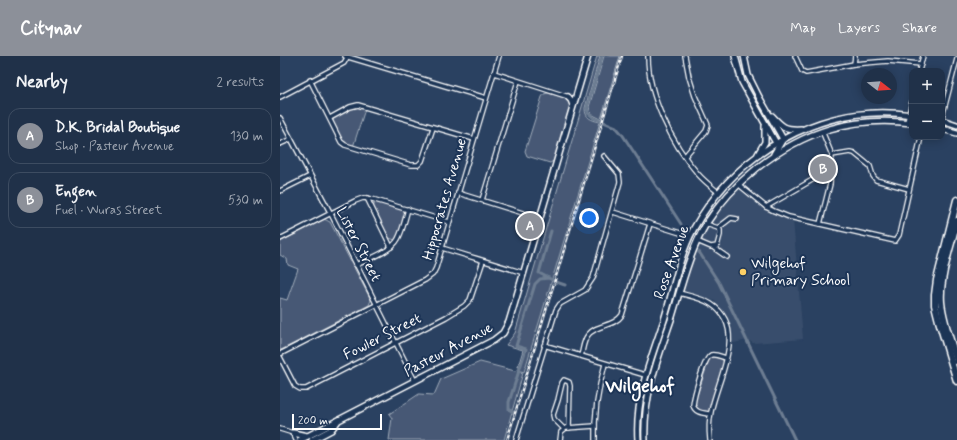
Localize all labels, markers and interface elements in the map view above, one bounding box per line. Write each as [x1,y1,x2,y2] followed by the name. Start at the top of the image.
[20,16,82,41] text: Citynav
[790,19,816,37] text: Map
[838,19,880,37] text: Layers
[902,19,937,37] text: Share
[861,68,897,104] north arrow
[909,68,945,140] map controls
[909,68,945,104] button: +
[16,71,68,93] text: Nearby
[217,74,264,91] text: 2 results
[909,104,945,140] button: −
[55,118,180,138] text: D.K. Bridal Boutique
[26,128,34,145] text: A
[230,128,263,145] text: 130 m
[418,136,472,263] street label: Hippocrates Avenue
[55,138,174,155] text: Shop · Pasteur Avenue
[810,154,836,184] pin: B
[55,182,97,202] text: Engen
[26,192,34,209] text: B
[228,192,263,209] text: 530 m
[55,202,162,219] text: Fuel · Wuras Street
[331,204,386,285] street label: Lister Street
[579,208,599,228] your location
[517,211,543,241] pin: A
[649,223,695,302] street label: Rose Avenue
[751,254,850,291] place label: Wilgehof Primary School
[738,267,748,277] marker: Wilgehof Primary School
[340,308,425,365] street label: Fowler Street
[400,318,497,382] street label: Pasteur Avenue
[604,374,675,402] district label: Wilgehof
[292,412,382,431] scale bar
[298,414,328,428] text: 200 m

